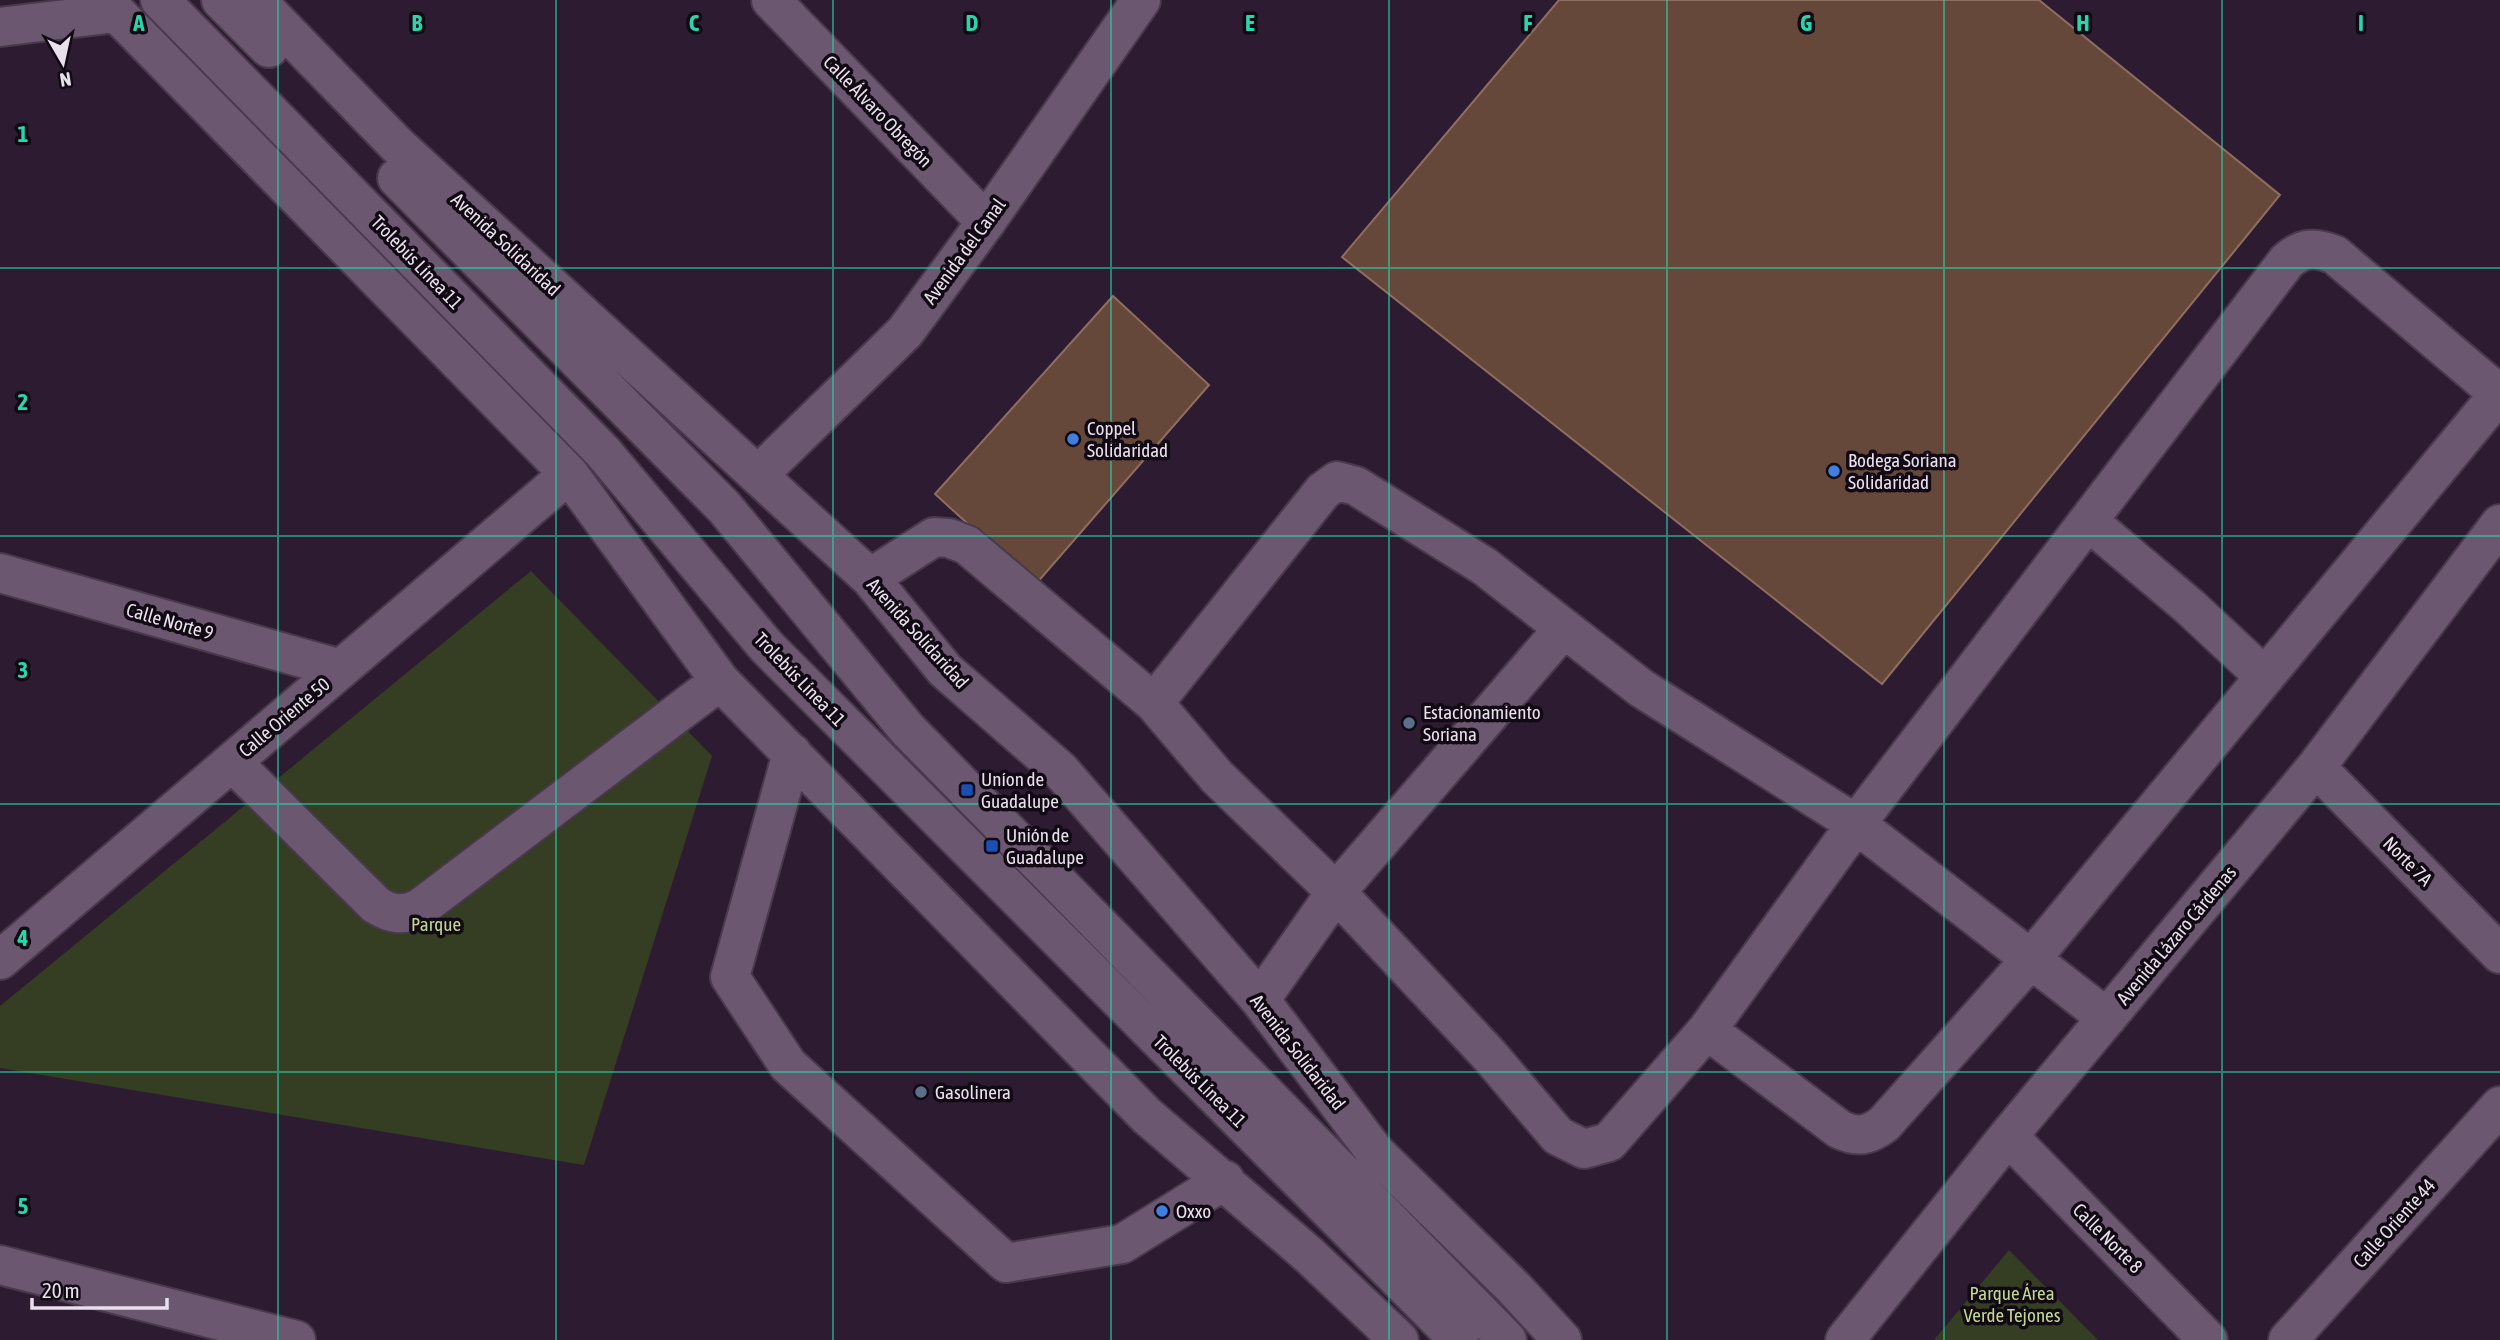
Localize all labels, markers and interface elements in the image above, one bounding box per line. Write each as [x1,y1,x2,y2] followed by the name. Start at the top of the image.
[132,10,145,36] text: A
[412,10,423,36] text: B
[689,10,700,36] text: C
[966,10,979,36] text: D
[1245,10,1255,36] text: E
[1523,10,1533,36] text: F
[1800,10,1812,36] text: G
[2076,10,2090,36] text: H
[2358,10,2364,36] text: I
[28,28,98,98] north arrow
[819,51,937,171] street label: Calle Álvaro Obregón
[58,68,73,92] text: N
[18,121,29,147] text: 1
[447,188,565,300] street label: Avenida Solidaridad
[918,194,1010,308] street label: Avenida del Canal
[367,211,467,313] street label: Trolebús Línea 11
[18,389,28,415] text: 2
[1087,417,1168,461] place label: Coppel Solidaridad
[1065,431,1081,447] marker: Coppel Solidaridad
[1848,449,1957,493] place label: Bodega Soriana Solidaridad
[1826,463,1842,479] marker: Bodega Soriana Solidaridad
[863,573,973,693] street label: Avenida Solidaridad
[124,598,216,644] street label: Calle Norte 9
[750,628,850,730] street label: Trolebús Línea 11
[18,657,28,683] text: 3
[234,673,334,761] street label: Calle Oriente 50
[1423,701,1541,745] place label: Estacionamiento Soriana
[1401,715,1417,731] marker: Estacionamiento Soriana
[981,768,1059,812] place label: Uníon de Guadalupe
[959,782,975,798] marker: Uníon de Guadalupe
[1006,824,1084,868] place label: Unión de Guadalupe
[2379,832,2438,891] street label: Norte 7A
[984,838,1000,854] marker: Unión de Guadalupe
[2112,861,2241,1009] street label: Avenida Lázaro Cárdenas
[411,913,461,935] park label: Parque
[17,925,29,951] text: 4
[1246,990,1350,1114] street label: Avenida Solidaridad
[1149,1030,1251,1132] street label: Trolebús Línea 11
[935,1081,1011,1103] place label: Gasolinera
[913,1084,929,1100] marker: Gasolinera
[2348,1174,2440,1272] street label: Calle Oriente 44
[18,1193,29,1219] text: 5
[2069,1199,2147,1277] street label: Calle Norte 8
[1176,1200,1211,1222] place label: Oxxo
[1154,1203,1170,1219] marker: Oxxo
[32,1266,166,1310] scale bar
[42,1278,80,1302] text: 20 m
[1964,1282,2061,1326] park label: Parque Área Verde Tejones

